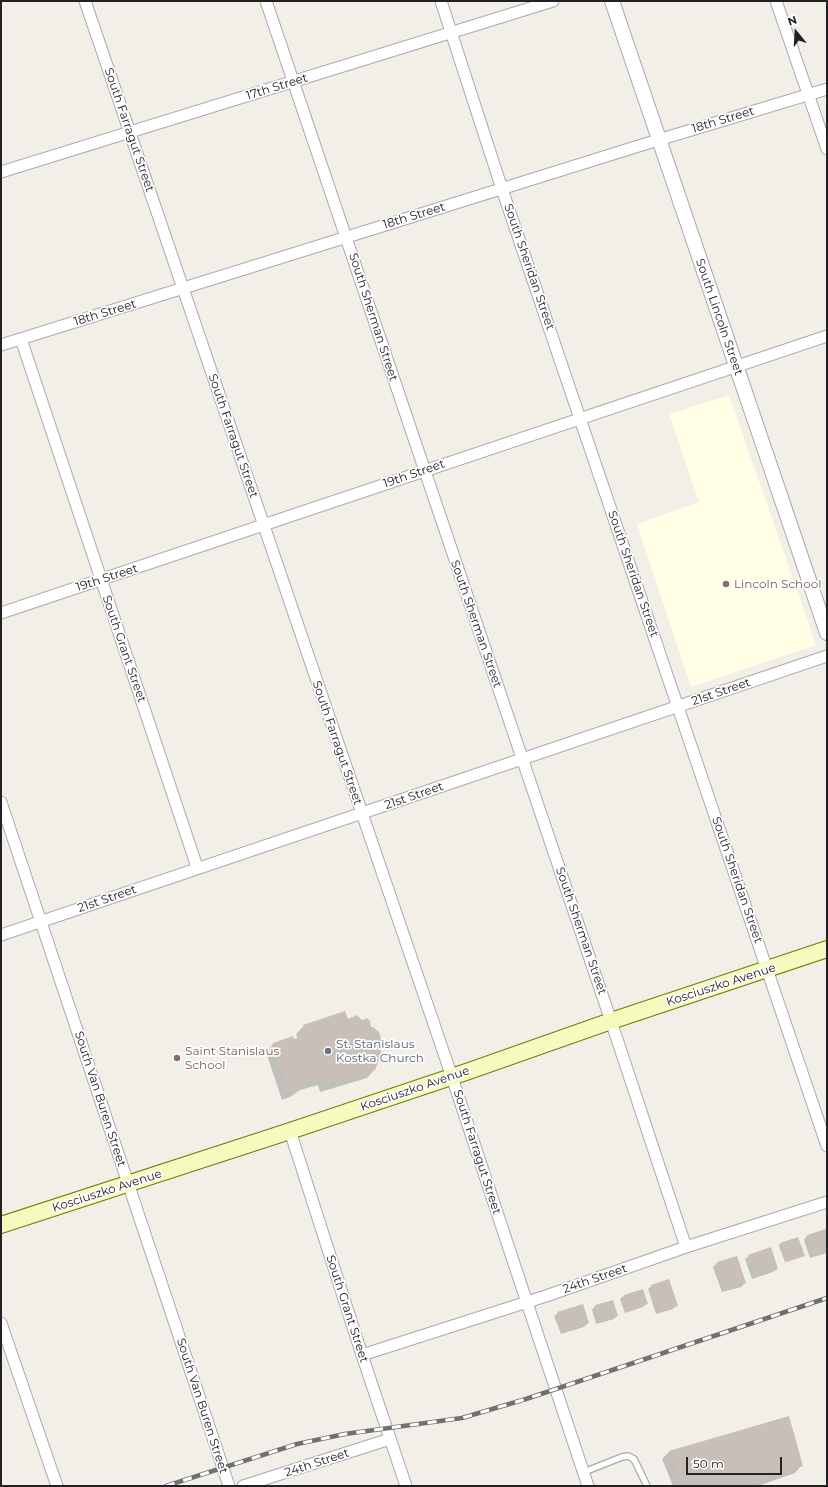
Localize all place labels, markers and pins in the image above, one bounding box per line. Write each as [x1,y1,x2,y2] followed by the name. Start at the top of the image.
[734,577,821,591] place label: Lincoln School
[721,579,731,589] marker: Lincoln School
[336,1037,424,1065] place label: St. Stanislaus Kostka Church
[185,1044,279,1072] place label: Saint Stanislaus School
[323,1046,333,1056] marker: St. Stanislaus Kostka Church
[172,1053,182,1063] marker: Saint Stanislaus School

